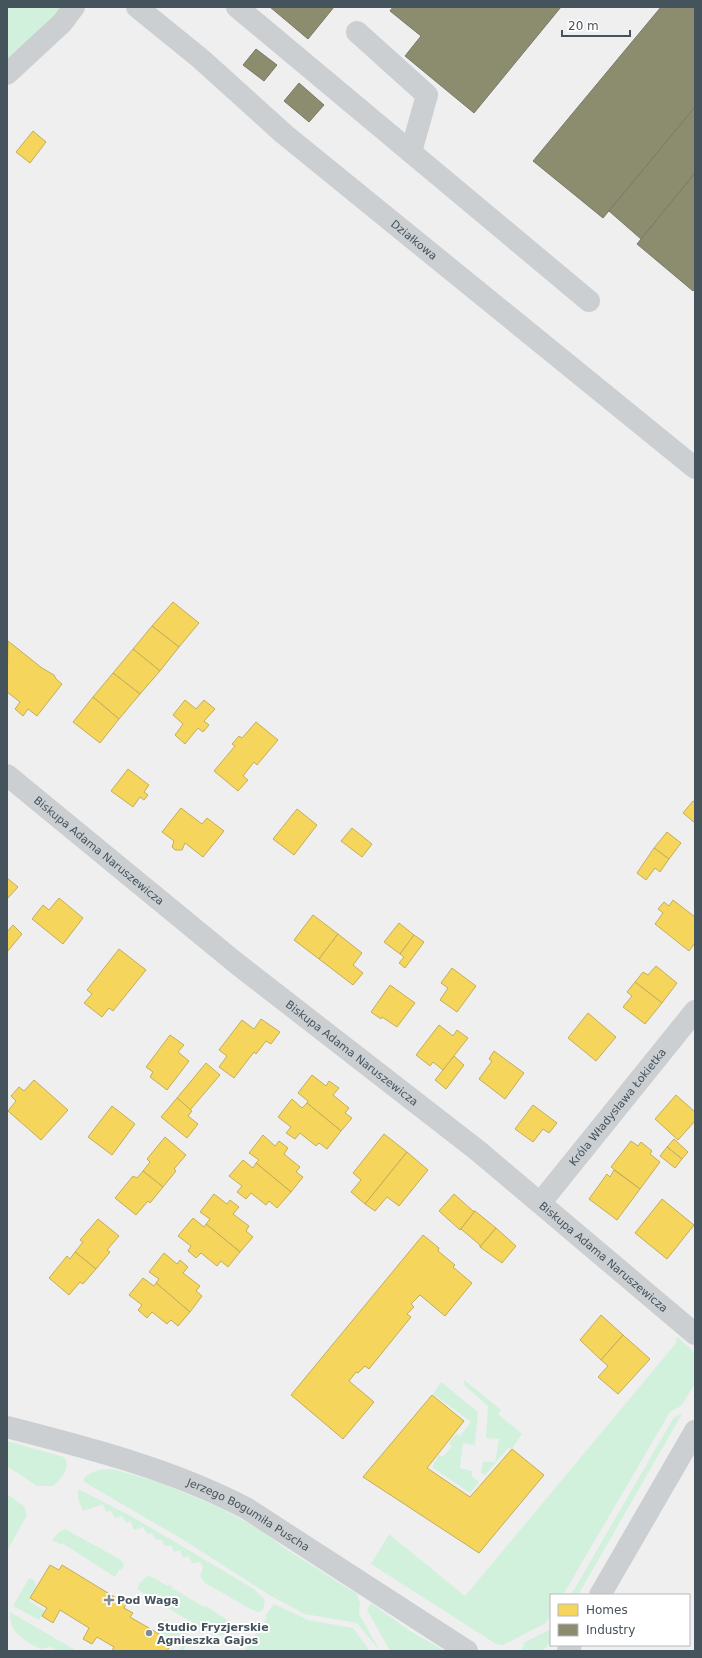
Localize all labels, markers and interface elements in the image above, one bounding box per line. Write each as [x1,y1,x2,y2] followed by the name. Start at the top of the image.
[562,12,630,38] scale bar
[568,19,599,33] text: 20 m
[388,217,440,262] street label: Działkowa
[31,793,167,908] street label: Biskupa Adama Naruszewicza
[283,998,421,1108] street label: Biskupa Adama Naruszewicza
[566,1046,669,1168] street label: Króla Władysława Łokietka
[537,1199,671,1315] street label: Biskupa Adama Naruszewicza
[184,1475,312,1554] street label: Jerzego Bogumiła Puscha
[117,1594,179,1607] place label: Pod Wagą
[550,1594,690,1646] legend
[104,1595,114,1605] marker: Pod Wagą
[586,1603,628,1617] text: Homes
[157,1621,269,1647] place label: Studio Fryzjerskie Agnieszka Gajos
[586,1623,635,1637] text: Industry
[144,1628,154,1638] marker: Studio Fryzjerskie Agnieszka Gajos

